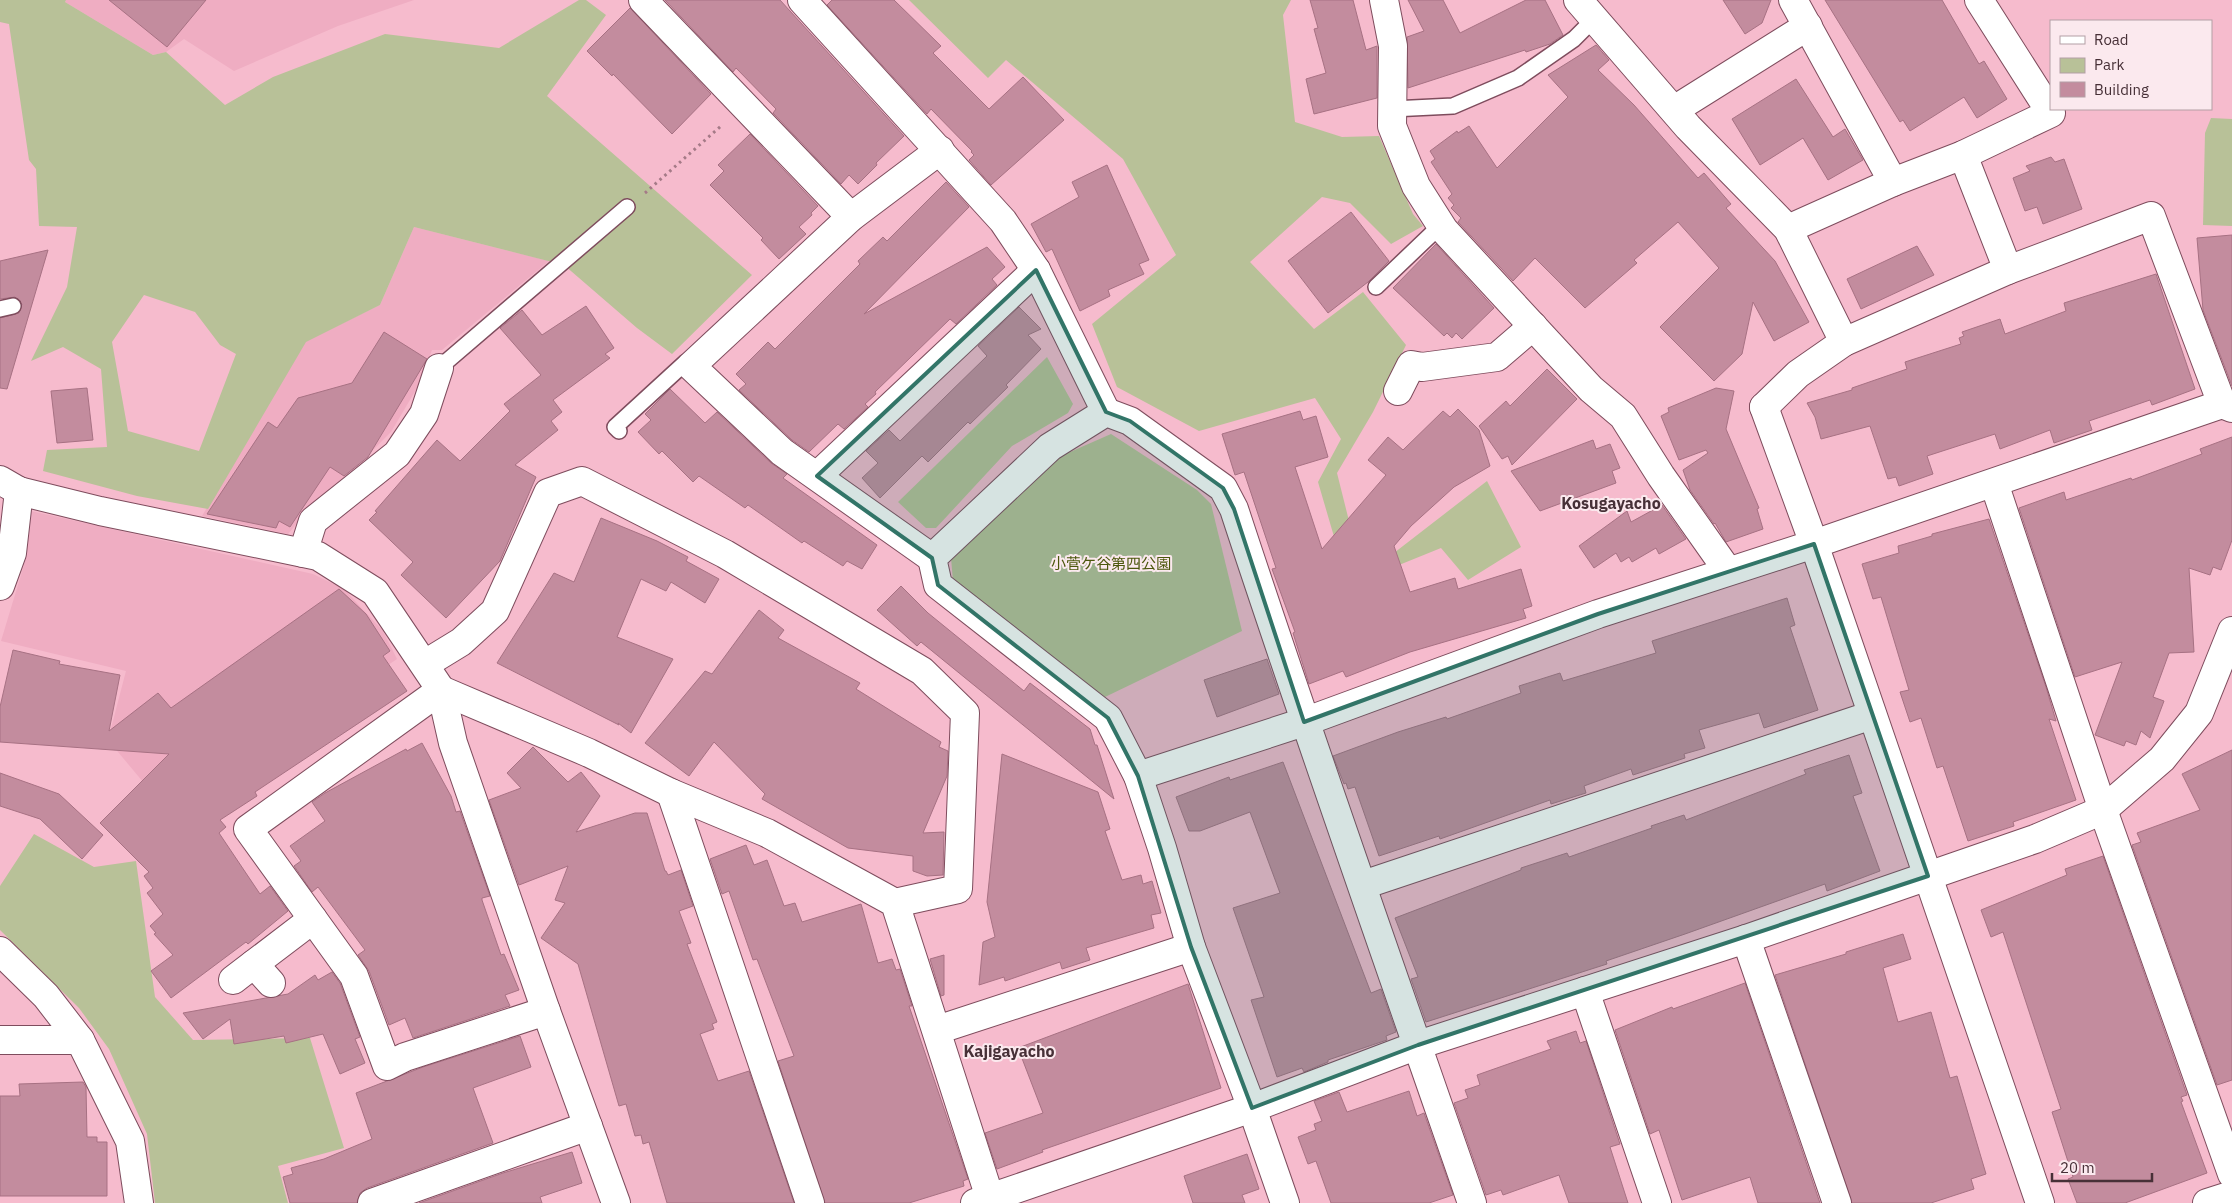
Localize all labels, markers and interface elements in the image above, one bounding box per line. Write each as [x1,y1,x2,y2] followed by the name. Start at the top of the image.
[2050,20,2212,110] legend
[2094,30,2129,49] text: Road
[2094,55,2124,74] text: Park
[2094,80,2149,99] text: Building
[1561,493,1661,513] district label: Kosugayacho
[1051,554,1171,573] park label: 小菅ケ谷第四公園
[963,1041,1055,1061] district label: Kajigayacho
[2052,1150,2152,1182] scale bar
[2060,1158,2095,1177] text: 20 m

